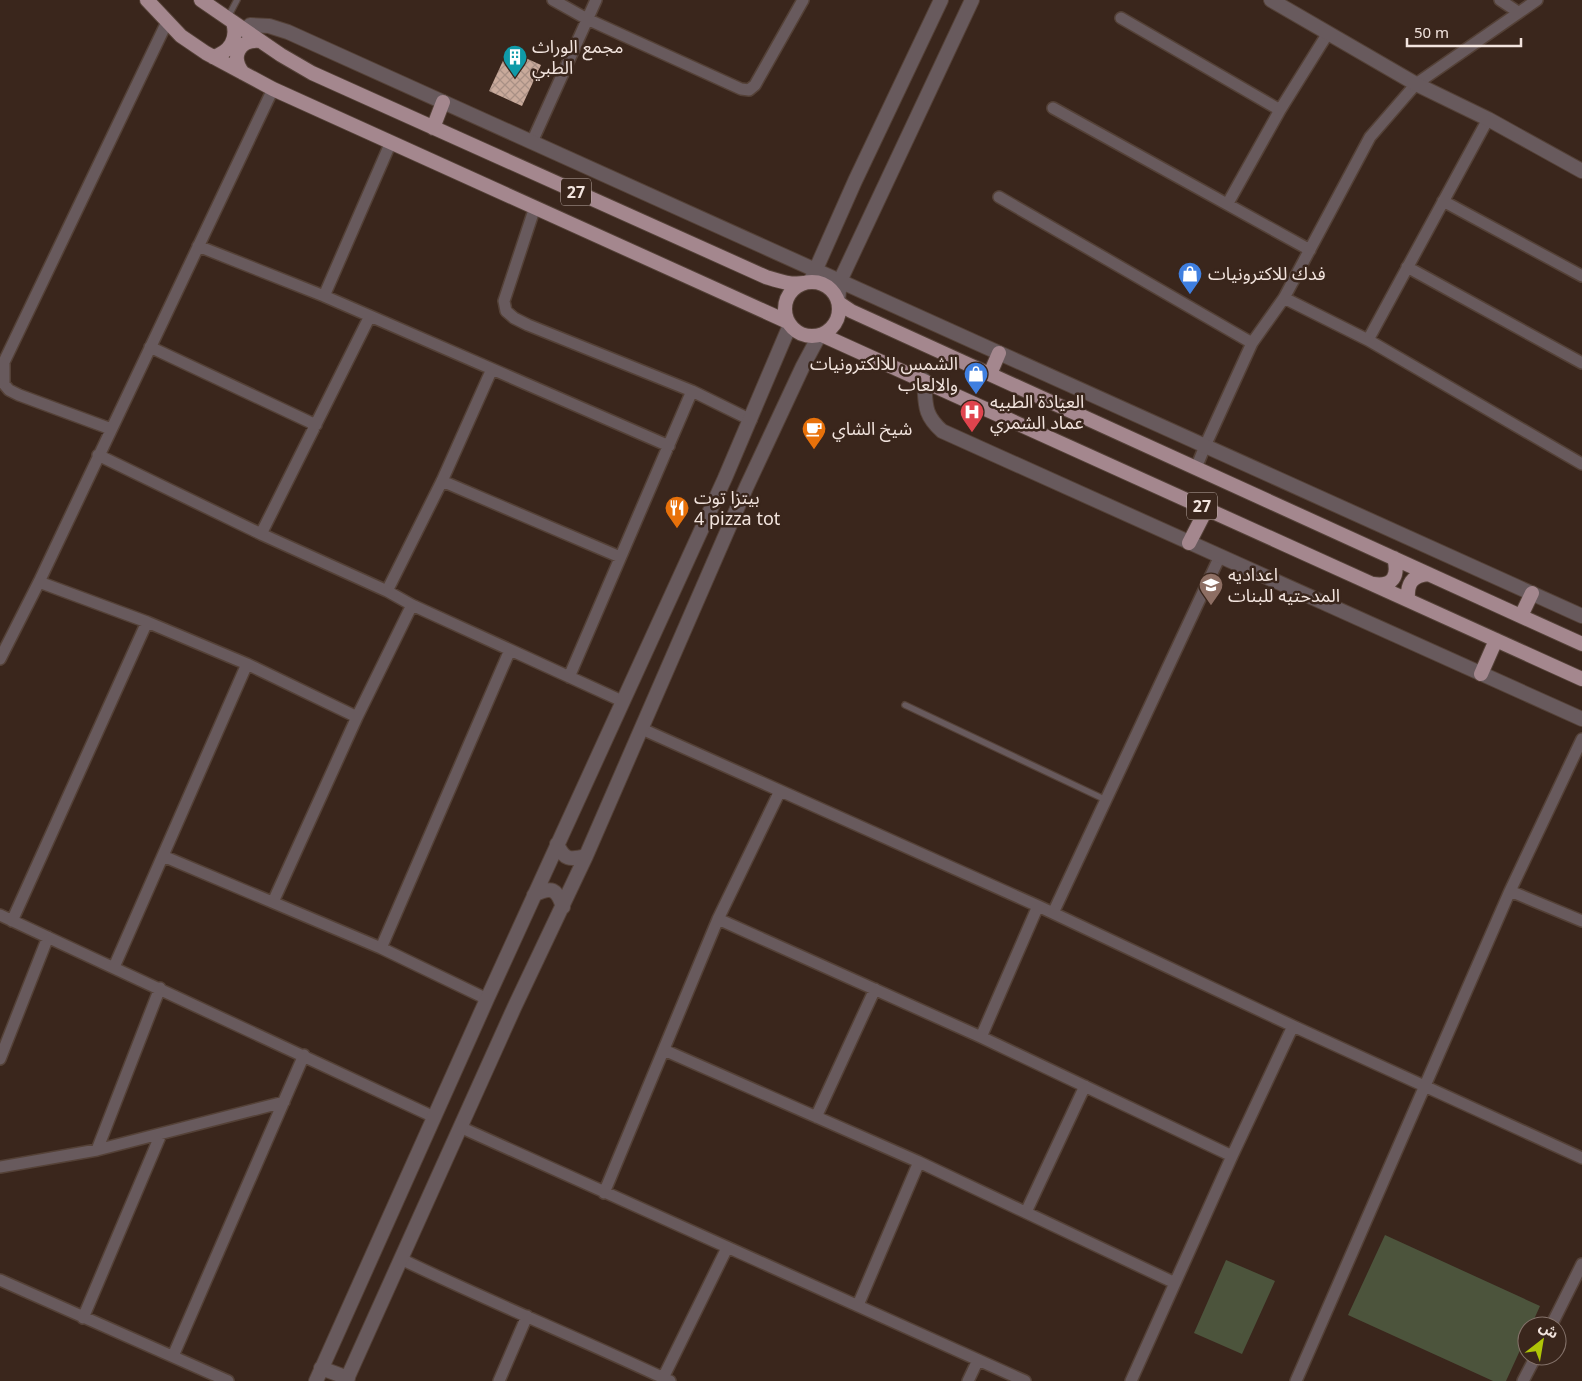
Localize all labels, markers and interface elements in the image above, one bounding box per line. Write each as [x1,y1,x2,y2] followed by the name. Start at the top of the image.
[1407,15,1521,47] scale bar
[1414,22,1449,42] text: 50 m
[532,34,623,81] place label: مجمع الوراث الطبي
[502,44,528,78] building icon: مجمع الوراث الطبي
[561,178,591,206] road number: 27
[1177,261,1203,295] shop icon: فدك للاكترونيات
[1208,261,1326,285] place label: فدك للاكترونيات
[810,351,958,396] place label: الشمس للالكترونيات والالعاب
[963,361,989,395] shop icon: الشمس للالكترونيات والالعاب
[990,389,1084,436] place label: العيادة الطبيه عماد الشمري
[959,399,985,433] hospital icon: العيادة الطبيه عماد الشمري
[801,416,827,450] cafe icon: شيخ الشاي
[832,416,912,442] place label: شيخ الشاي
[694,485,781,530] place label: بيتزا توت 4 pizza tot
[1187,492,1217,520] road number: 27
[664,495,690,529] restaurant icon: بيتزا توت 4 pizza tot
[1228,562,1340,607] place label: اعداديه المدحتيه للبنات
[1198,572,1224,606] school or university icon: اعداديه المدحتيه للبنات
[1517,1316,1567,1366] north arrow
[1536,1316,1562,1343] text: ش

